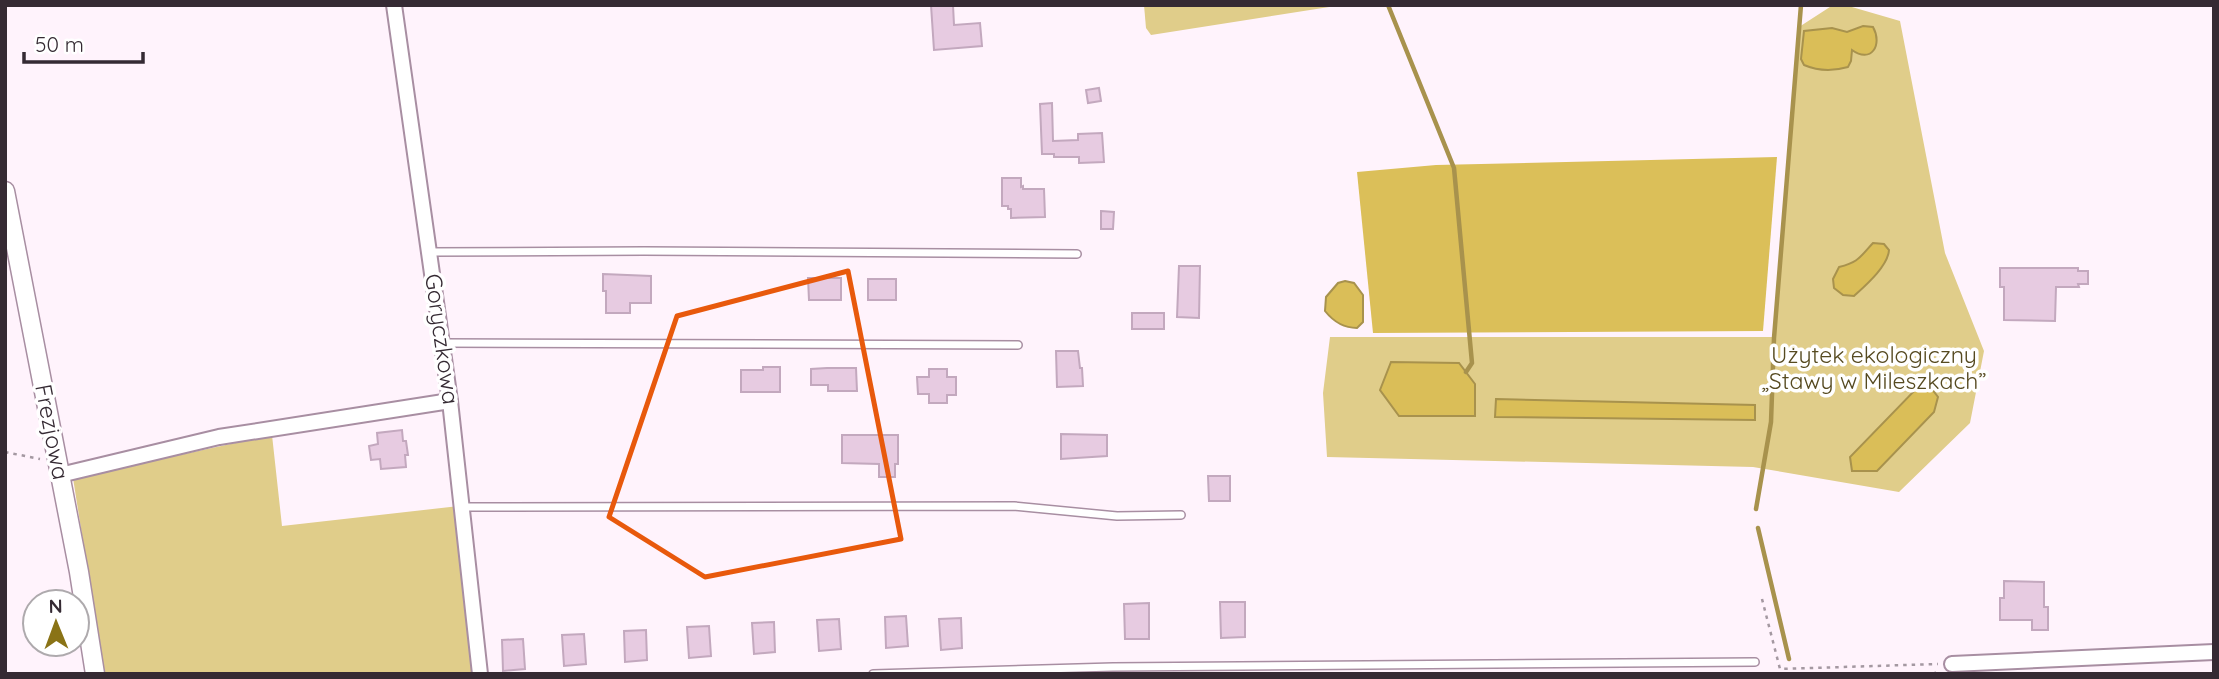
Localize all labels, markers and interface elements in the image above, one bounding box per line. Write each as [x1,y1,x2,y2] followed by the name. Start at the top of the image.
[24,21,144,65] scale bar
[35,31,84,57] text: 50 m
[419,272,466,406] street label: Goryczkowa
[1762,340,1986,395] park label: Użytek ekologiczny „Stawy w Mileszkach”
[29,382,76,482] street label: Frezjowa
[21,588,91,658] north arrow
[49,594,63,618] text: N

